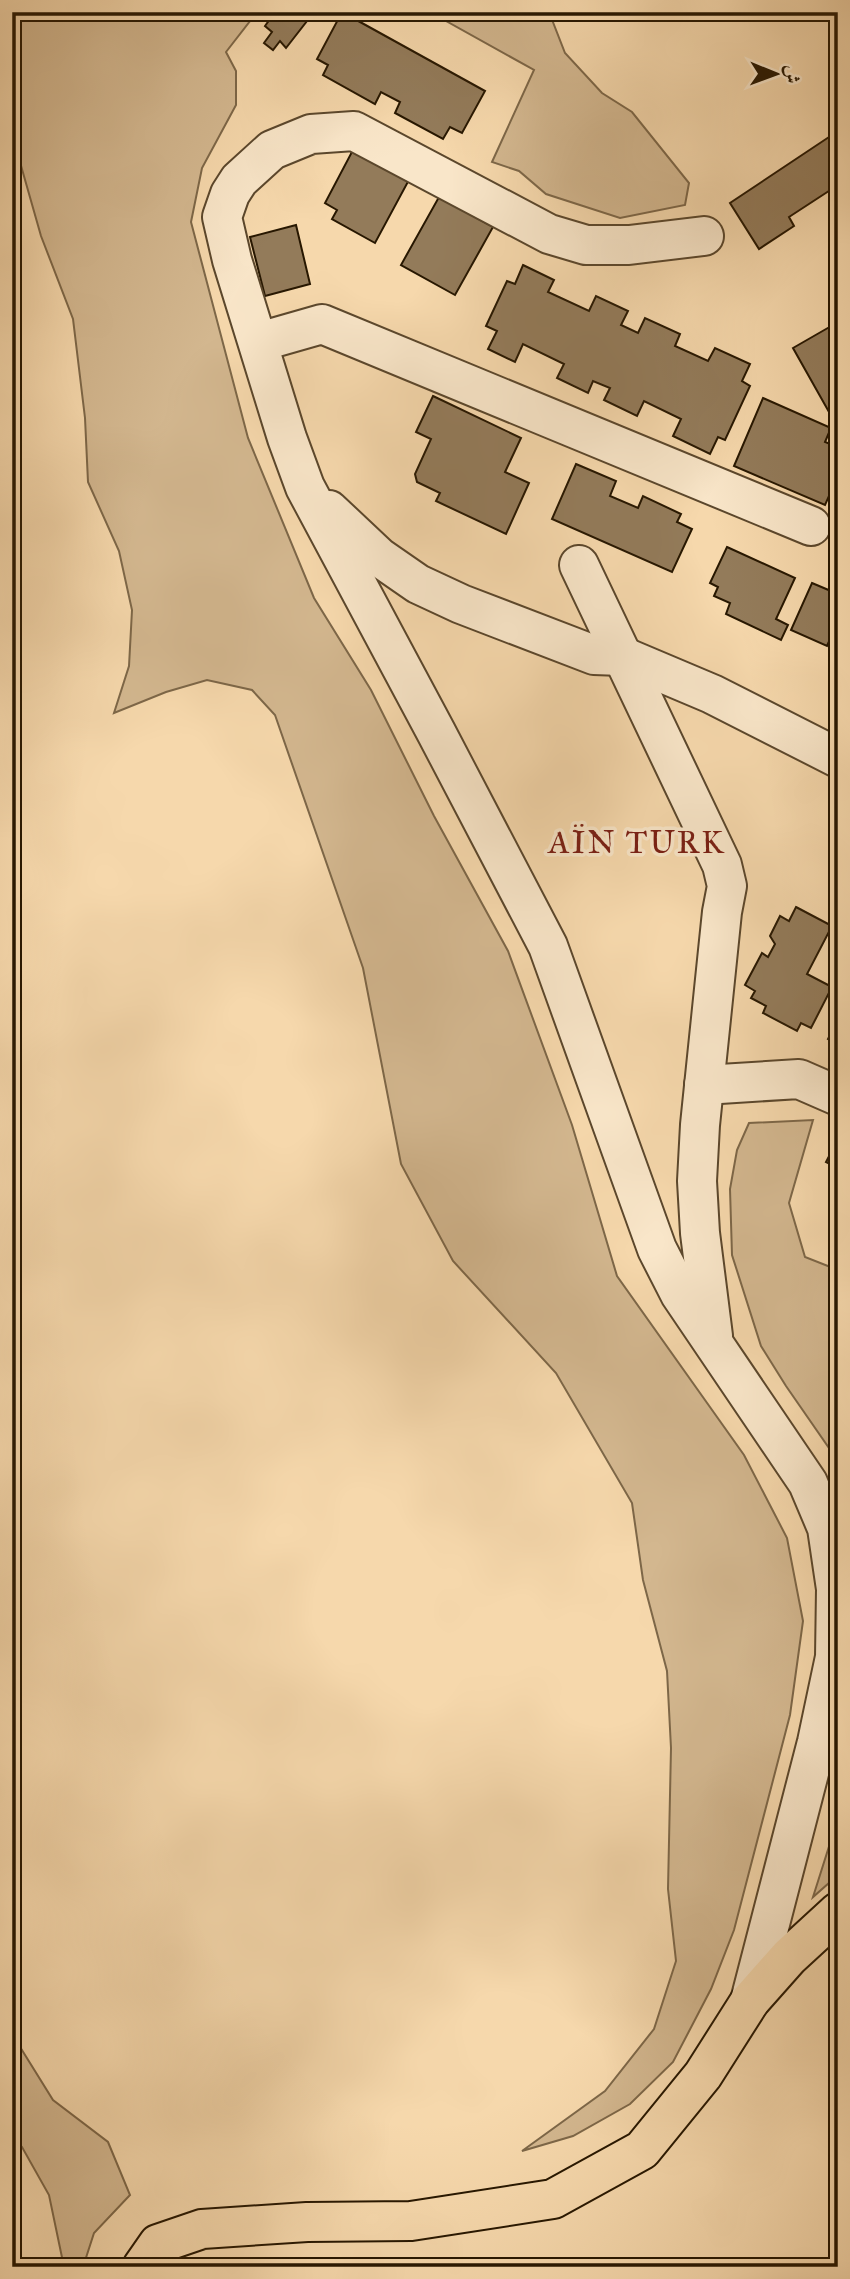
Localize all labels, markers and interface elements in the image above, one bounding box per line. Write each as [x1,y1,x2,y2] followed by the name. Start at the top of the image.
[742,38,812,108] north arrow
[781,65,804,84] text: ش
[546,823,726,862] district label: AÏN TURK

